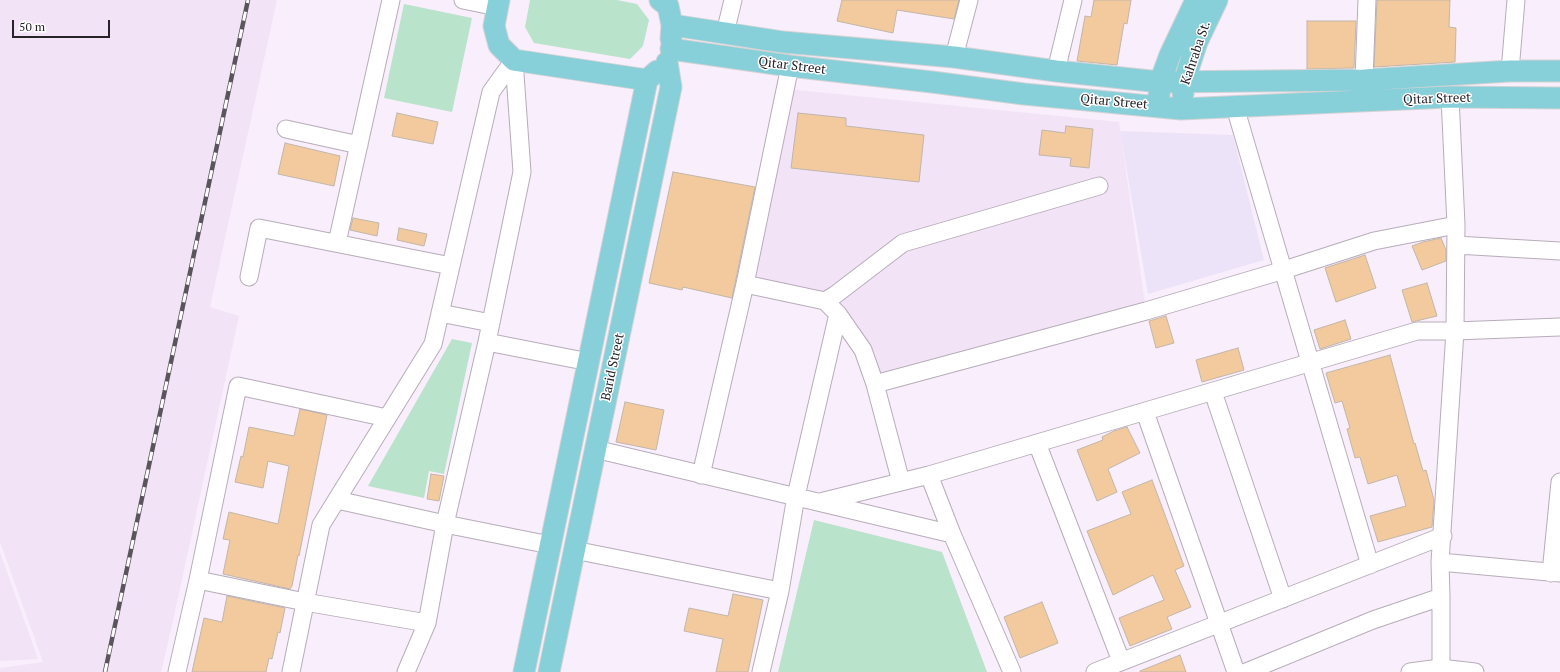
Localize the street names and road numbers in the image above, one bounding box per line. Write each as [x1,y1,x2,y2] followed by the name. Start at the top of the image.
[1178,19,1214,87] street label: Kahraba St.
[757,54,827,78] street label: Qitar Street
[1403,90,1471,108] street label: Qitar Street
[1080,91,1148,113] street label: Qitar Street
[598,332,628,402] street label: Barid Street

